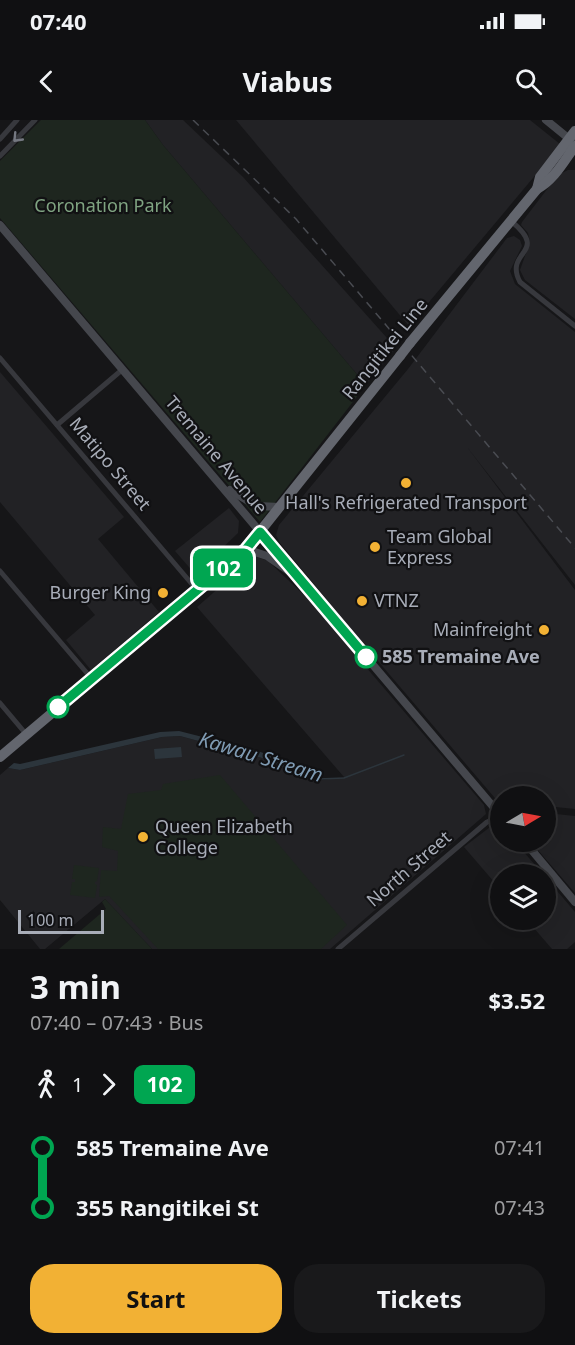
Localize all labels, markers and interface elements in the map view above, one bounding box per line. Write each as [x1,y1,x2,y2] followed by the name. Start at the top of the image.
[30,6,87,36] text: 07:40
[243,63,332,100] text: Viabus
[30,65,63,98] icon: back
[512,65,545,98] icon: search
[14,131,25,142] one-way arrow
[34,193,172,217] park label: Coronation Park
[336,293,432,404] street label: Rangitikei Line
[160,390,273,518] street label: Tremaine Avenue
[65,412,157,515] street label: Matipo Street
[399,476,413,490] marker: Hall's Refrigerated Transport
[285,490,527,514] place label: Hall's Refrigerated Transport
[387,524,492,569] place label: Team Global Express
[368,540,382,554] marker: Team Global Express
[188,548,258,588] line badge: 102
[205,554,241,582] text: 102
[50,580,151,604] place label: Burger King
[156,586,170,600] marker: Burger King
[374,588,419,612] place label: VTNZ
[355,594,369,608] marker: VTNZ
[433,617,532,641] place label: Mainfreight
[537,623,551,637] marker: Mainfreight
[382,644,540,668] place label: 585 Tremaine Ave
[355,646,377,668] marker: 585 Tremaine Ave
[47,696,69,718] unlabelled marker
[196,725,326,788] water label: Kawau Stream
[490,786,556,852] north arrow
[490,786,556,930] map controls
[155,814,293,859] place label: Queen Elizabeth College
[361,825,456,912] street label: North Street
[136,830,150,844] marker: Queen Elizabeth College
[490,864,556,930] button: layers
[18,907,104,934] scale bar
[27,909,74,931] text: 100 m
[30,964,121,1009] text: 3 min
[488,985,545,1015] text: $3.52
[30,1009,203,1036] text: 07:40 – 07:43 · Bus
[30,1068,63,1101] icon: walk
[92,1068,125,1101] icon: forward
[146,1070,183,1098] text: 102
[72,1071,83,1098] text: 1
[76,1132,269,1162] text: 585 Tremaine Ave
[494,1134,545,1161] text: 07:41
[76,1192,259,1222] text: 355 Rangitikei St
[494,1194,545,1221] text: 07:43
[30,1264,282,1333] button: Start
[294,1264,545,1333] button: Tickets

